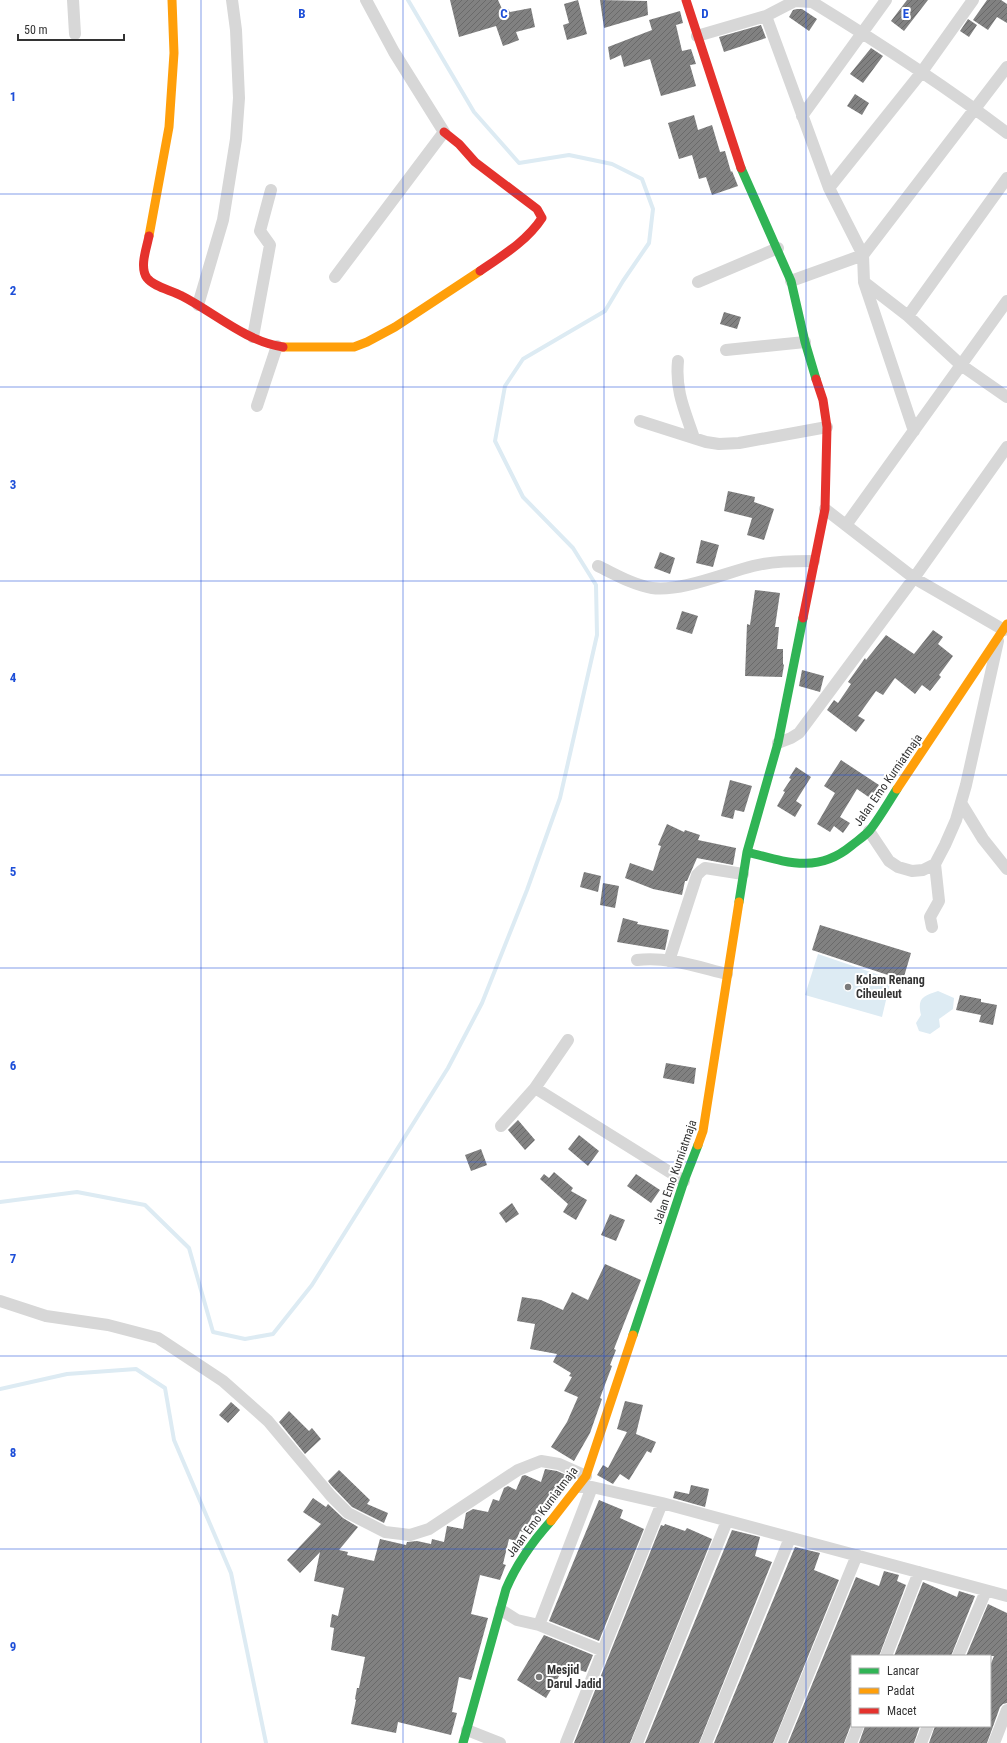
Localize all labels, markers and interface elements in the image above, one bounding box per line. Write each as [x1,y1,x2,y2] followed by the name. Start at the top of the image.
[298,6,306,21] text: B
[500,6,508,21] text: C
[701,6,709,21] text: D
[903,6,910,21] text: E
[18,16,124,42] scale bar
[24,23,48,37] text: 50 m
[10,89,16,104] text: 1
[10,283,17,298] text: 2
[10,477,16,492] text: 3
[10,670,17,685] text: 4
[851,731,925,829] street label: Jalan Emo Kurniatmaja
[10,864,17,879] text: 5
[856,973,925,1001] place label: Kolam Renang Ciheuleut
[843,982,853,992] marker: Kolam Renang Ciheuleut
[10,1058,17,1073] text: 6
[651,1118,699,1226] street label: Jalan Emo Kurniatmaja
[10,1251,17,1266] text: 7
[10,1445,16,1460] text: 8
[504,1464,581,1560] street label: Jalan Emo Kurniatmaja
[10,1639,16,1654] text: 9
[851,1655,991,1727] legend
[547,1663,602,1691] place label: Mesjid Darul Jadid
[887,1664,920,1678] text: Lancar
[534,1672,544,1682] marker: Mesjid Darul Jadid
[887,1684,915,1698] text: Padat
[887,1704,917,1718] text: Macet

